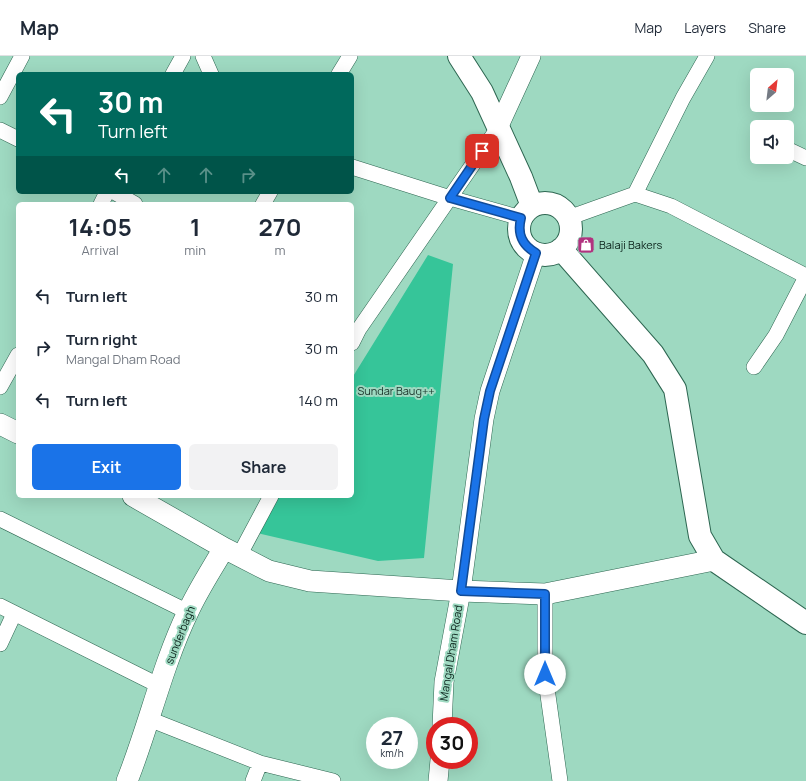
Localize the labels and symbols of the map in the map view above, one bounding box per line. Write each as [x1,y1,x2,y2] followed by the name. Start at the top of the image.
[750,68,794,112] north arrow
[465,134,499,168] pin
[576,235,596,255] shop icon: Balaji Bakers
[599,237,662,252] place label: Balaji Bakers
[357,383,435,398] park label: Sundar Baug++
[161,604,198,666] street label: sunderbagh
[436,604,465,702] street label: Mangal Dham Road
[524,653,566,695] position arrow
[426,717,478,769] speed limit sign: 30

